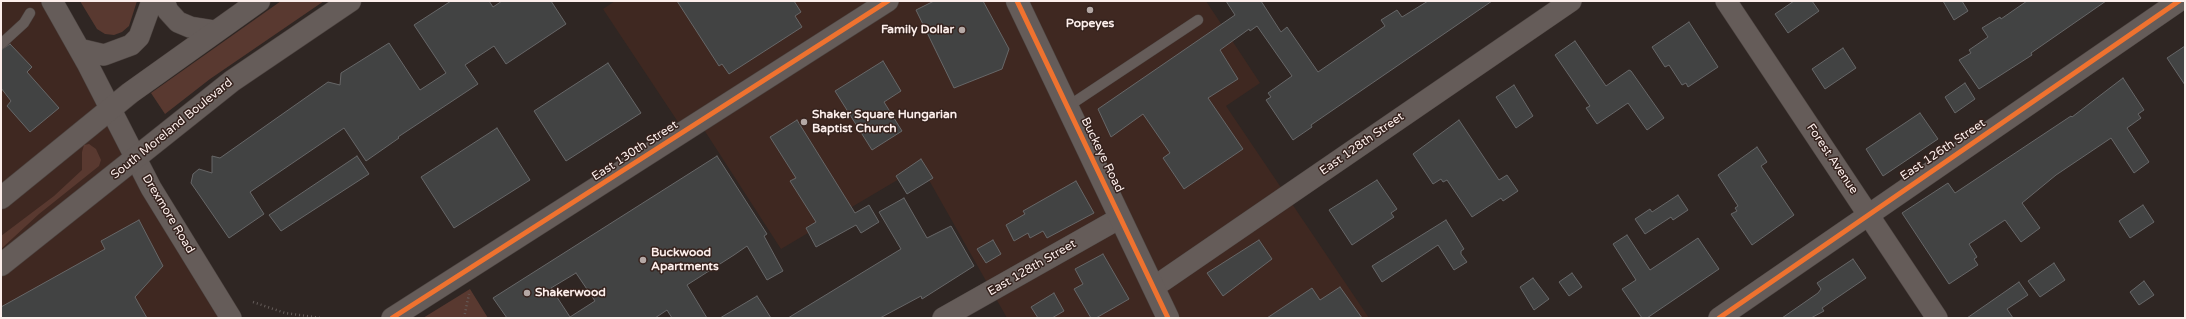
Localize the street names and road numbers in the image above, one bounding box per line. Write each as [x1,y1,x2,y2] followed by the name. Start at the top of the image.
[108,75,236,183] street label: South Moreland Boulevard
[1317,110,1407,178] street label: East 128th Street
[1078,115,1126,195] street label: Buckeye Road
[1898,116,1988,184] street label: East 126th Street
[589,118,681,184] street label: East 130th Street
[1803,121,1861,197] street label: Forest Avenue
[139,172,197,256] street label: Drexmore Road
[985,237,1079,299] street label: East 128th Street

